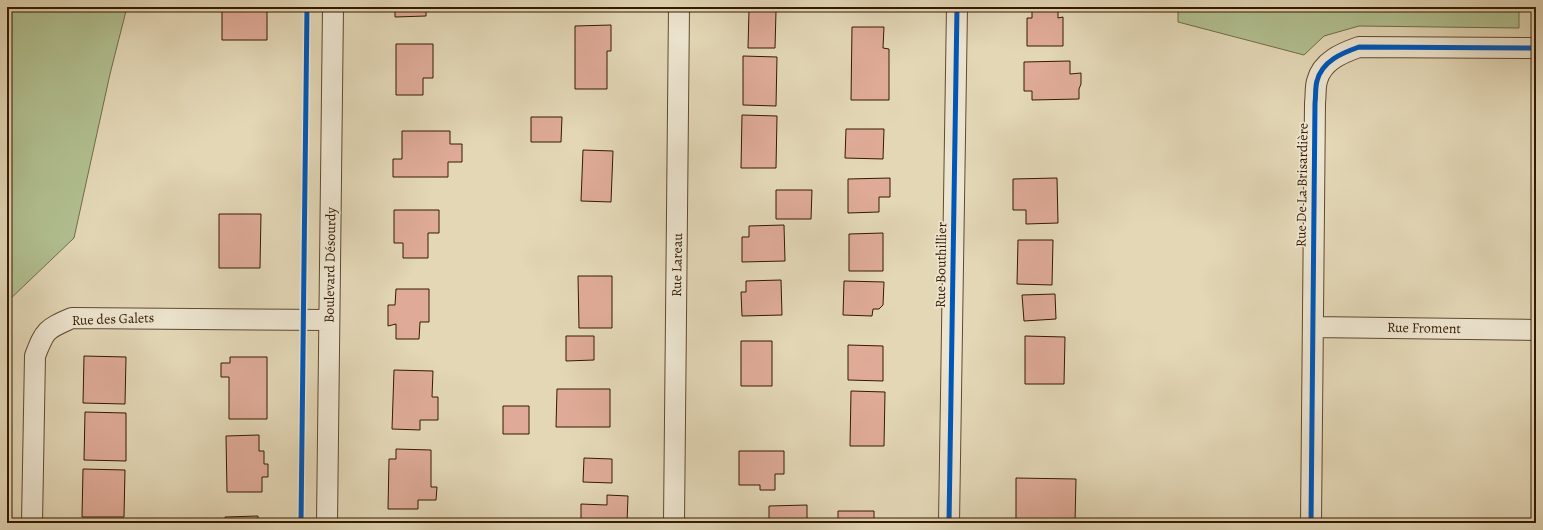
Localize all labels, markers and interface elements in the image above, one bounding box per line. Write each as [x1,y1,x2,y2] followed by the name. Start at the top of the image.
[1291,123,1313,247] street label: Rue De La Brisardière
[319,206,341,323] street label: Boulevard Désourdy
[931,221,951,308] street label: Rue Bouthillier
[667,232,687,297] street label: Rue Lareau
[71,308,155,330] street label: Rue des Galets
[1387,318,1462,338] street label: Rue Froment

